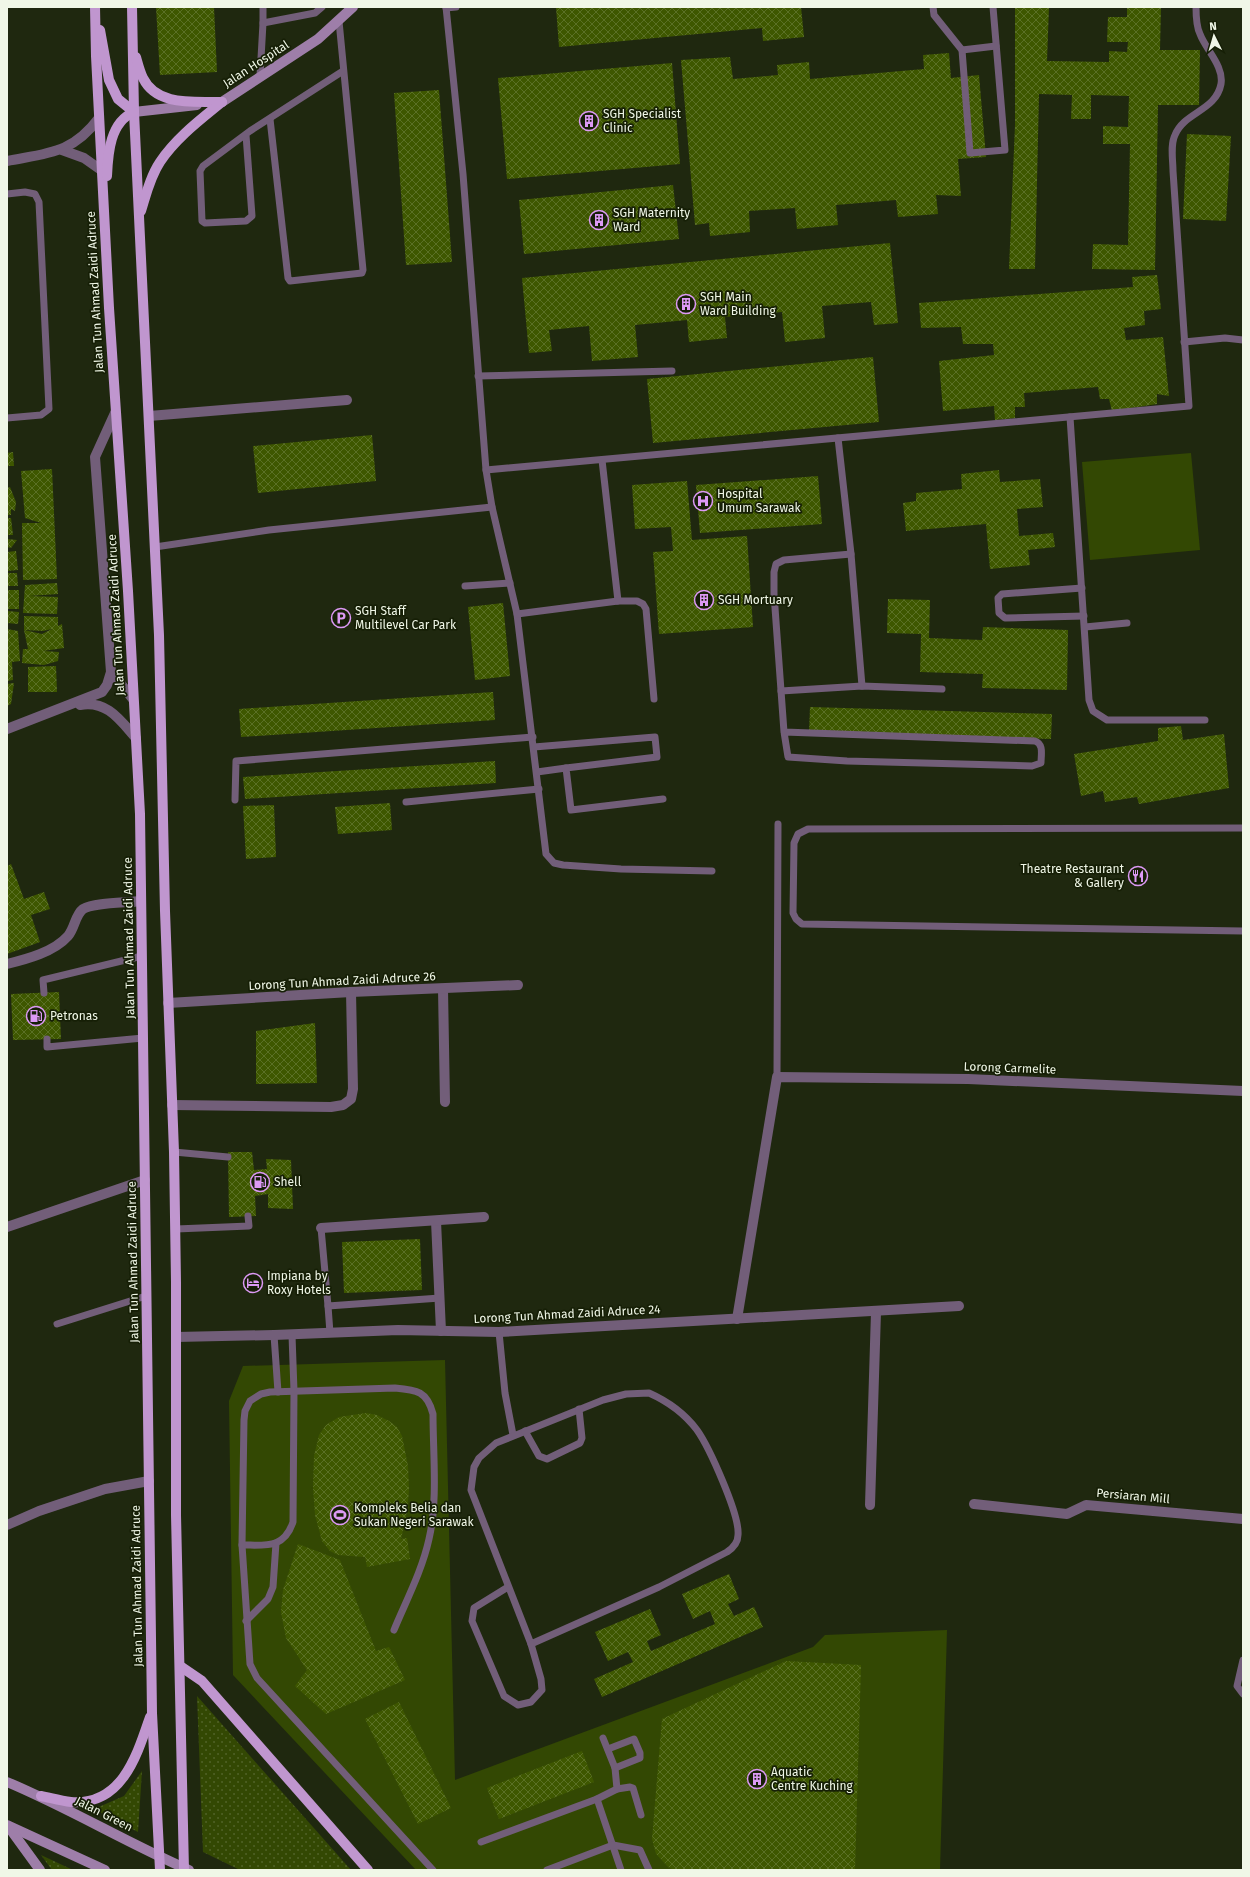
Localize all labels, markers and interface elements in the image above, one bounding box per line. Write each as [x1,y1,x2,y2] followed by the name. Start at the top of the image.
[1194,16,1234,56] north arrow
[1209,20,1217,33] text: N
[220,37,292,90] street label: Jalan Hospital
[603,107,682,135] place label: SGH Specialist Clinic
[578,110,600,132] building icon: SGH Specialist Clinic
[613,206,690,234] place label: SGH Maternity Ward
[588,209,610,231] building icon: SGH Maternity Ward
[84,211,106,373] street label: Jalan Tun Ahmad Zaidi Adruce
[700,290,776,318] place label: SGH Main Ward Building
[675,293,697,315] building icon: SGH Main Ward Building
[717,487,801,515] place label: Hospital Umum Sarawak
[692,490,714,512] hospital icon: Hospital Umum Sarawak
[105,534,127,696] street label: Jalan Tun Ahmad Zaidi Adruce
[693,589,715,611] building icon: SGH Mortuary
[718,593,793,607] place label: SGH Mortuary
[355,604,457,632] place label: SGH Staff Multilevel Car Park
[330,607,352,629] parking icon: SGH Staff Multilevel Car Park
[121,857,137,1019] street label: Jalan Tun Ahmad Zaidi Adruce
[1020,862,1125,890] place label: Theatre Restaurant & Gallery
[1127,865,1149,887] restaurant icon: Theatre Restaurant & Gallery
[248,969,436,993] street label: Lorong Tun Ahmad Zaidi Adruce 26
[25,1005,47,1027] fuel station icon: Petronas
[50,1009,98,1023] place label: Petronas
[963,1059,1057,1077] street label: Lorong Carmelite
[249,1171,271,1193] fuel station icon: Shell
[274,1175,302,1189] place label: Shell
[125,1181,141,1343] street label: Jalan Tun Ahmad Zaidi Adruce
[267,1269,331,1297] place label: Impiana by Roxy Hotels
[242,1272,264,1294] hotel icon: Impiana by Roxy Hotels
[473,1302,661,1326] street label: Lorong Tun Ahmad Zaidi Adruce 24
[1096,1486,1171,1506] street label: Persiaran Mill
[354,1501,474,1529] place label: Kompleks Belia dan Sukan Negeri Sarawak
[329,1504,351,1526] sports icon: Kompleks Belia dan Sukan Negeri Sarawak
[129,1505,145,1667] street label: Jalan Tun Ahmad Zaidi Adruce
[771,1765,854,1793] place label: Aquatic Centre Kuching
[746,1768,768,1790] building icon: Aquatic Centre Kuching
[73,1794,135,1834] street label: Jalan Green

